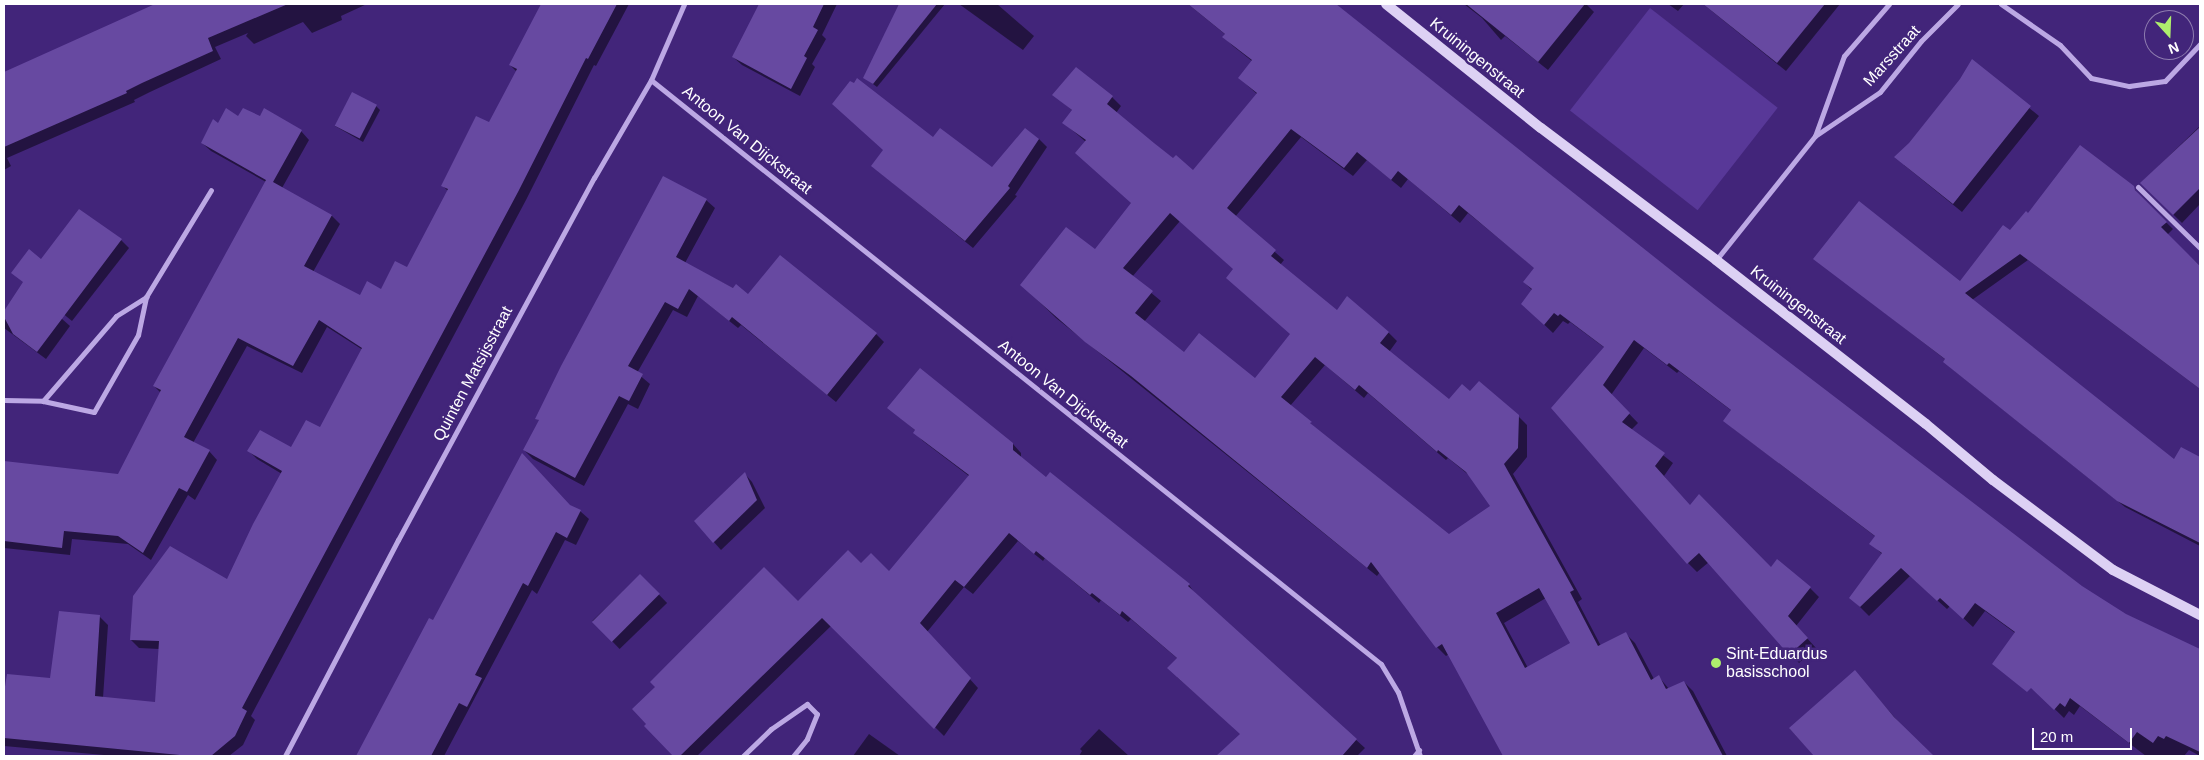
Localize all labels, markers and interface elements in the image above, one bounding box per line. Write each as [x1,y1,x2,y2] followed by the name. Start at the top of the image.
[2144,10,2194,60] north arrow
[1426,14,1528,102] street label: Kruiningenstraat
[1860,21,1924,91] street label: Marsstraat
[2166,39,2181,57] text: N
[678,82,816,198] street label: Antoon Van Dijckstraat
[1746,262,1850,348] street label: Kruiningenstraat
[429,303,517,445] street label: Quinten Matsijsstraat
[994,336,1132,452] street label: Antoon Van Dijckstraat
[1726,644,1827,682] place label: Sint-Eduardus basisschool
[1710,657,1722,669] marker: Sint-Eduardus basisschool
[2034,718,2134,750] scale bar
[2040,728,2073,745] text: 20 m

